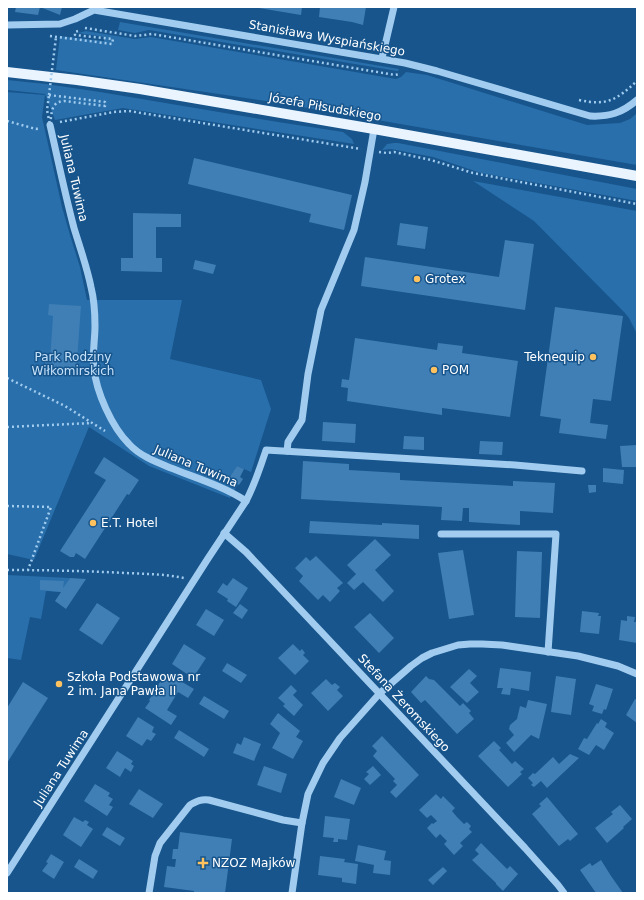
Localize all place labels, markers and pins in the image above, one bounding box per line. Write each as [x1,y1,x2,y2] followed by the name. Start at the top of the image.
[425,272,465,286] place label: Grotex
[412,274,422,284] marker: Grotex
[523,350,585,364] place label: Teknequip
[588,352,598,362] marker: Teknequip
[442,363,469,377] place label: POM
[429,365,439,375] marker: POM
[101,516,158,530] place label: E.T. Hotel
[88,518,98,528] marker: E.T. Hotel
[67,670,200,698] place label: Szkoła Podstawowa nr 2 im. Jana Pawła II
[54,679,64,689] marker: Szkoła Podstawowa nr 2 im. Jana Pawła II
[212,856,296,870] place label: NZOZ Majków
[197,857,209,869] marker: NZOZ Majków

